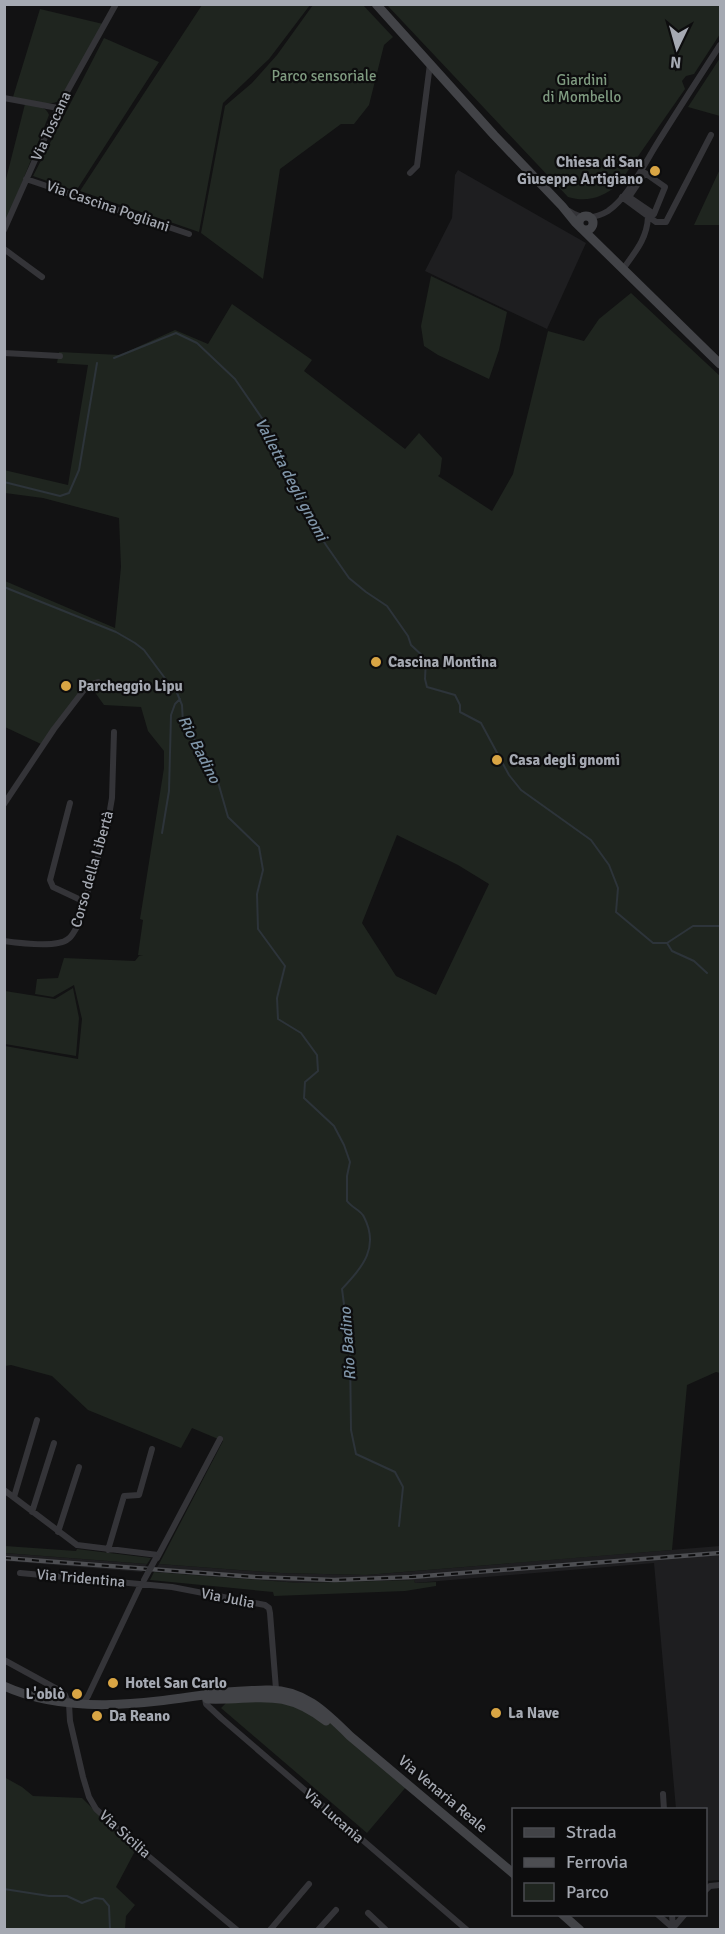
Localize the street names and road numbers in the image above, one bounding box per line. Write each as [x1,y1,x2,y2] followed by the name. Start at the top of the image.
[27,88,75,164] street label: Via Toscana
[44,176,172,236] street label: Via Cascina Pogliani
[67,809,117,929] street label: Corso della Libertà
[36,1565,126,1591] street label: Via Tridentina
[200,1584,256,1612] street label: Via Julia
[395,1751,491,1837] street label: Via Venaria Reale
[300,1785,368,1847] street label: Via Lucania
[95,1806,155,1862] street label: Via Sicilia

